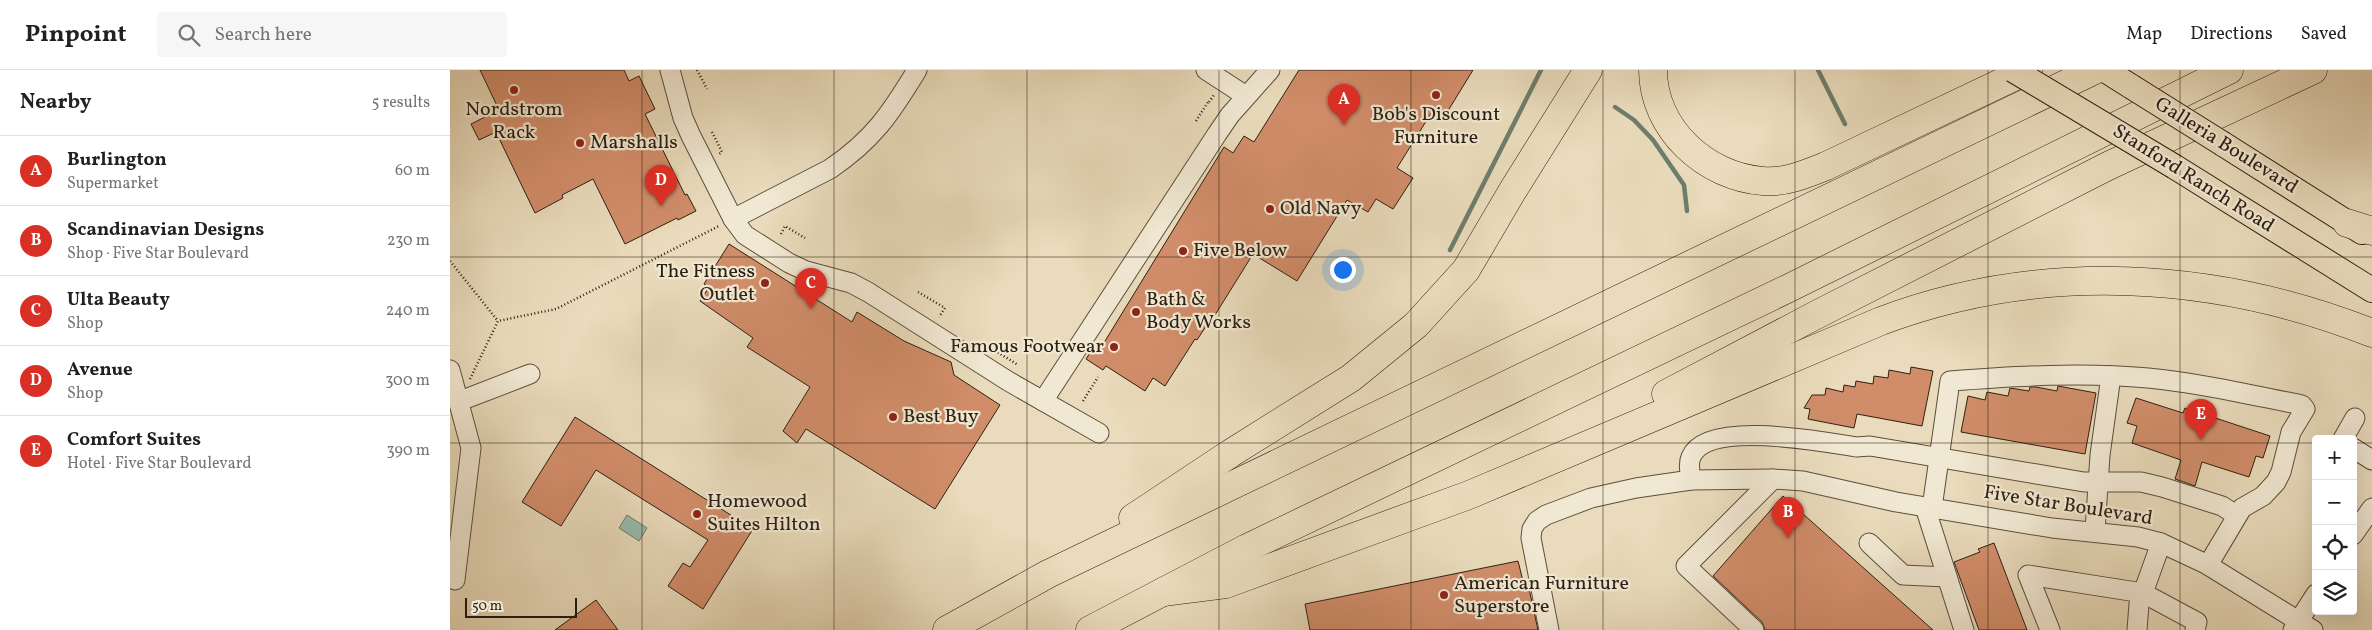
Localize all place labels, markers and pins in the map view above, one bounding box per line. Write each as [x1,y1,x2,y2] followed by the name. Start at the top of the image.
[508,84,520,96] marker: Nordstrom Rack
[1328,84,1360,125] pin: A
[1430,89,1442,101] marker: Bob's Discount Furniture
[465,96,563,147] place label: Nordstrom Rack
[1372,101,1500,152] place label: Bob's Discount Furniture
[590,129,678,157] place label: Marshalls
[574,137,586,149] marker: Marshalls
[645,165,677,206] pin: D
[1280,195,1362,223] place label: Old Navy
[1264,203,1276,215] marker: Old Navy
[1193,237,1288,265] place label: Five Below
[1177,245,1189,257] marker: Five Below
[656,258,755,309] place label: The Fitness Outlet
[795,268,827,309] pin: C
[759,277,771,289] marker: The Fitness Outlet
[1146,286,1251,337] place label: Bath & Body Works
[1130,306,1142,318] marker: Bath & Body Works
[950,333,1104,361] place label: Famous Footwear
[1108,341,1120,353] marker: Famous Footwear
[2185,399,2217,440] pin: E
[903,403,979,431] place label: Best Buy
[887,411,899,423] marker: Best Buy
[707,488,821,539] place label: Homewood Suites Hilton
[1772,497,1804,538] pin: B
[691,508,703,520] marker: Homewood Suites Hilton
[1454,570,1629,621] place label: American Furniture Superstore
[1438,589,1450,601] marker: American Furniture Superstore

